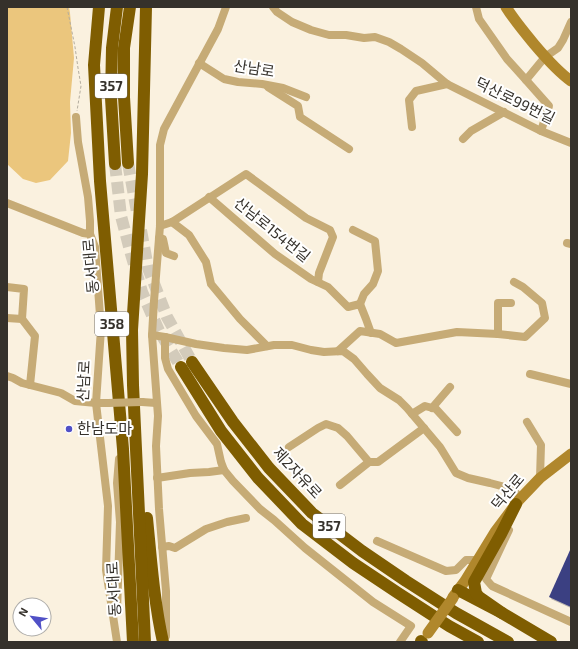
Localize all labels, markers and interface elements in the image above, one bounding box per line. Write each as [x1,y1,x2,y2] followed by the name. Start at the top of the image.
[232,56,276,80] street label: 산남로
[473,73,558,127] street label: 덕산로99번길
[95,74,127,98] road number: 357
[231,193,314,265] street label: 산남로154번길
[79,238,101,294] street label: 동서대로
[95,312,129,336] road number: 358
[73,360,93,402] street label: 산남로
[77,419,132,437] place label: 한남도마
[64,424,74,434] marker: 한남도마
[269,443,326,502] street label: 제2자유로
[487,470,527,513] street label: 덕산로
[313,514,345,538] road number: 357
[103,561,123,617] street label: 동서대로
[12,597,52,637] north arrow
[15,605,30,619] text: N

